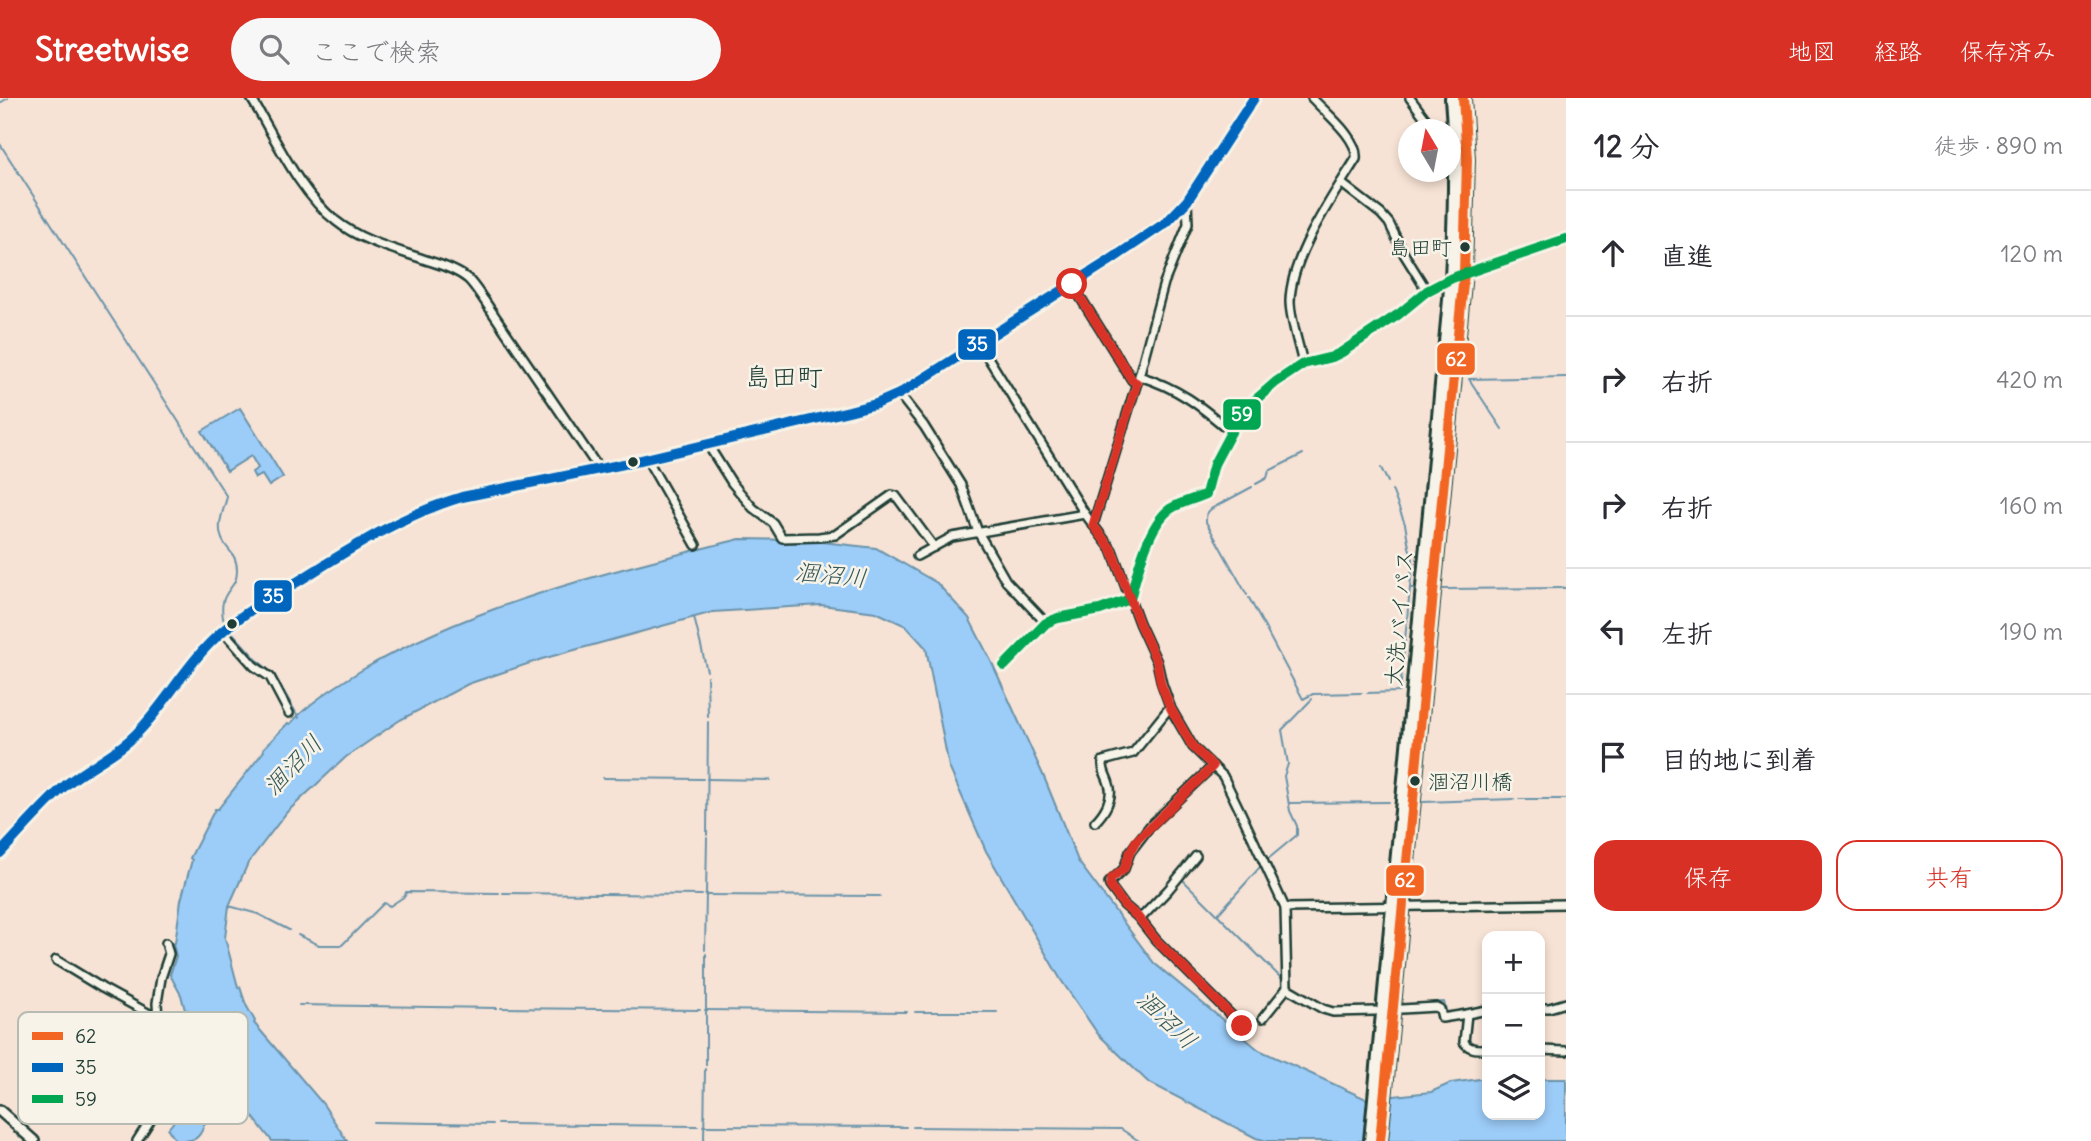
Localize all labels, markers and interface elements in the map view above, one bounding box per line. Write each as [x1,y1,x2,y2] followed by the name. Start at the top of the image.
[231,18,721,81] search box
[35,28,189,70] text: Streetwise
[255,30,293,68] icon: search
[311,35,441,68] text: ここで検索
[1788,36,1836,66] text: 地図
[1874,36,1922,66] text: 経路
[1960,36,2056,66] text: 保存済み
[1398,119,1461,182] north arrow
[1594,127,1660,165] text: 12 分
[1934,131,2063,160] text: 徒歩 · 890 m
[1389,234,1452,261] place label: 島田町
[1594,234,1632,272] icon: ahead
[1661,239,1713,272] text: 直進
[2000,239,2063,268] text: 120 m
[1458,240,1472,254] marker: 島田町
[1056,268,1087,299] route start
[957,328,997,361] line badge: 35
[966,332,988,356] text: 35
[1436,342,1476,376] line badge: 62
[1445,347,1467,371] text: 62
[745,360,823,393] district label: 島田町
[1594,360,1632,398] icon: right
[1661,365,1713,398] text: 右折
[1996,365,2063,394] text: 420 m
[1222,398,1262,431] line badge: 59
[1231,402,1253,426] text: 59
[626,455,640,469] unlabelled marker
[1594,486,1632,524] icon: right
[1661,491,1713,524] text: 右折
[2000,491,2063,520] text: 160 m
[1378,548,1419,688] street label: 大洗バイパス
[794,555,868,593] water label: 涸沼川
[253,579,293,613] line badge: 35
[262,584,284,608] text: 35
[1594,612,1632,650] icon: left
[225,617,239,631] unlabelled marker
[1661,617,1713,650] text: 左折
[2000,617,2063,646] text: 190 m
[256,728,328,801] water label: 涸沼川
[1594,738,1632,776] icon: arrive
[1661,743,1817,776] text: 目的地に到着
[1428,768,1512,795] place label: 涸沼川橋
[1408,774,1422,788] marker: 涸沼川橋
[1594,840,1822,911] button: 保存
[1836,840,2063,911] button: 共有
[1385,864,1425,897] line badge: 62
[1394,868,1416,892] text: 62
[1482,931,1545,1120] map controls
[1482,931,1545,994] button: +
[1131,983,1204,1055] water label: 涸沼川
[1482,994,1545,1057] button: −
[1226,1010,1257,1041] route end
[18,1012,248,1124] legend
[75,1024,96,1048] text: 62
[75,1055,97,1079] text: 35
[1482,1057,1545,1120] button: layers
[75,1087,97,1111] text: 59

